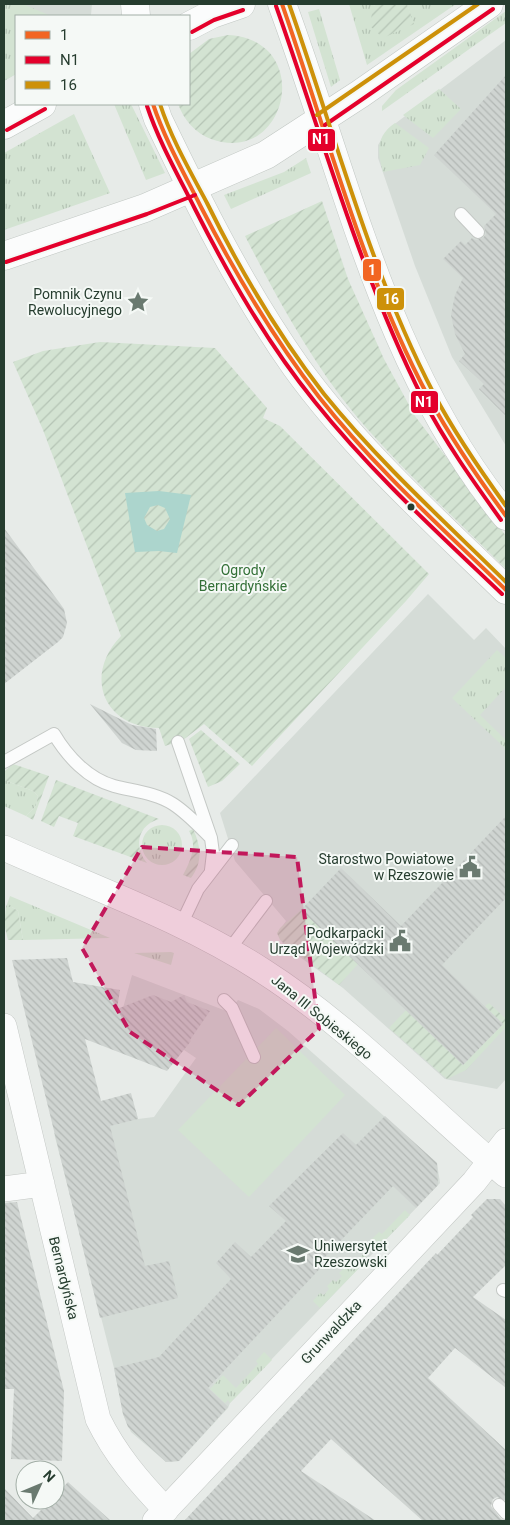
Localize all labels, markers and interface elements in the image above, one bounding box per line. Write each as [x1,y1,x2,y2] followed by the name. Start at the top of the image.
[15,15,190,105] legend
[60,26,68,44] text: 1
[60,51,79,69] text: N1
[60,76,77,94] text: 16
[307,128,336,152] line badge: N1
[312,131,330,147] text: N1
[362,258,382,282] line badge: 1
[368,262,376,278] text: 1
[28,286,122,318] place label: Pomnik Czynu Rewolucyjnego
[376,287,405,311] line badge: 16
[125,289,151,315] place icon: Pomnik Czynu Rewolucyjnego
[383,291,399,307] text: 16
[410,390,439,414] line badge: N1
[415,394,433,410] text: N1
[406,502,416,512] unlabelled marker
[199,562,287,594] park label: Ogrody Bernardyńskie
[318,851,454,883] place label: Starostwo Powiatowe w Rzeszowie
[457,854,483,880] public building icon: Starostwo Powiatowe w Rzeszowie
[269,925,384,957] place label: Podkarpacki Urząd Wojewódzki
[387,928,413,954] public building icon: Podkarpacki Urząd Wojewódzki
[268,971,376,1063] street label: Jana III Sobieskiego
[46,1235,82,1321] street label: Bernardyńska
[314,1238,388,1270] place label: Uniwersytet Rzeszowski
[285,1241,311,1267] school or university icon: Uniwersytet Rzeszowski
[298,1297,364,1367] street label: Grunwaldzka
[15,1460,65,1510] north arrow
[40,1467,59,1485] text: N

